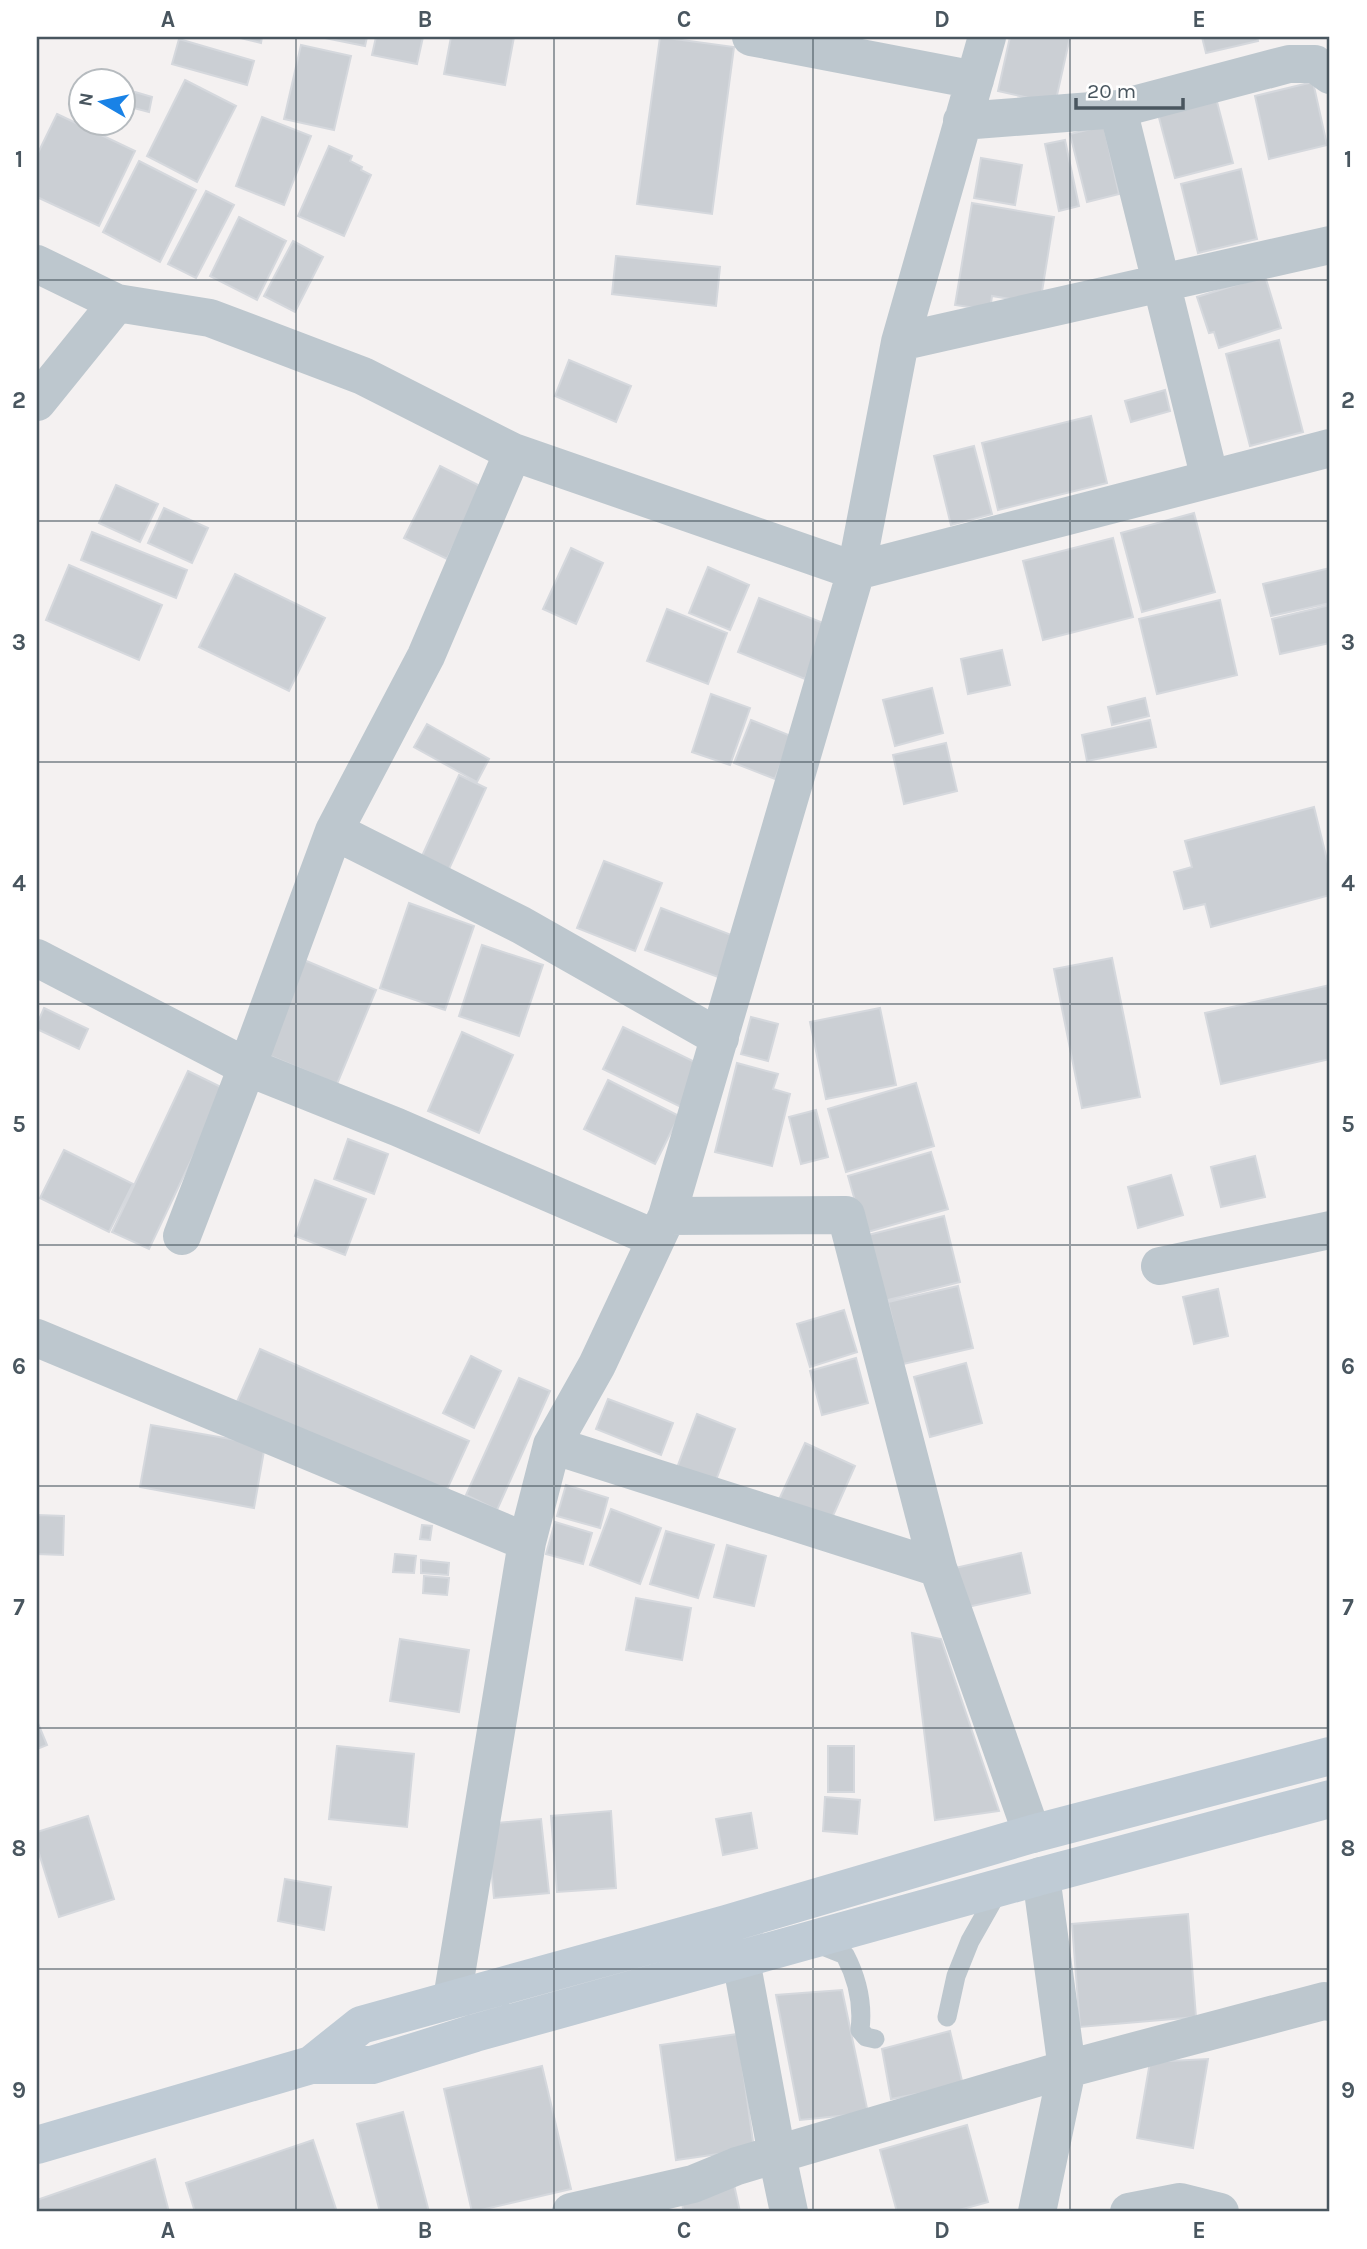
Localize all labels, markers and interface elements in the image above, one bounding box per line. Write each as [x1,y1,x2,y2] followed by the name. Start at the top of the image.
[161,6,175,33] text: A
[418,6,432,33] text: B
[677,6,691,33] text: C
[934,6,950,33] text: D
[1192,6,1206,33] text: E
[66,66,136,136] north arrow
[1076,66,1183,110] scale bar
[1087,79,1136,103] text: 20 m
[74,91,98,108] text: N
[15,146,23,173] text: 1
[1344,146,1352,173] text: 1
[12,387,26,414] text: 2
[1341,387,1355,414] text: 2
[12,629,26,656] text: 3
[1341,629,1355,656] text: 3
[12,870,26,897] text: 4
[1341,870,1355,897] text: 4
[12,1111,26,1138] text: 5
[1341,1111,1355,1138] text: 5
[12,1353,26,1380] text: 6
[1341,1353,1355,1380] text: 6
[13,1594,25,1621] text: 7
[1342,1594,1354,1621] text: 7
[12,1835,26,1862] text: 8
[1341,1835,1355,1862] text: 8
[12,2077,26,2104] text: 9
[1341,2077,1355,2104] text: 9
[161,2217,175,2244] text: A
[418,2217,432,2244] text: B
[677,2217,691,2244] text: C
[934,2217,950,2244] text: D
[1192,2217,1206,2244] text: E

